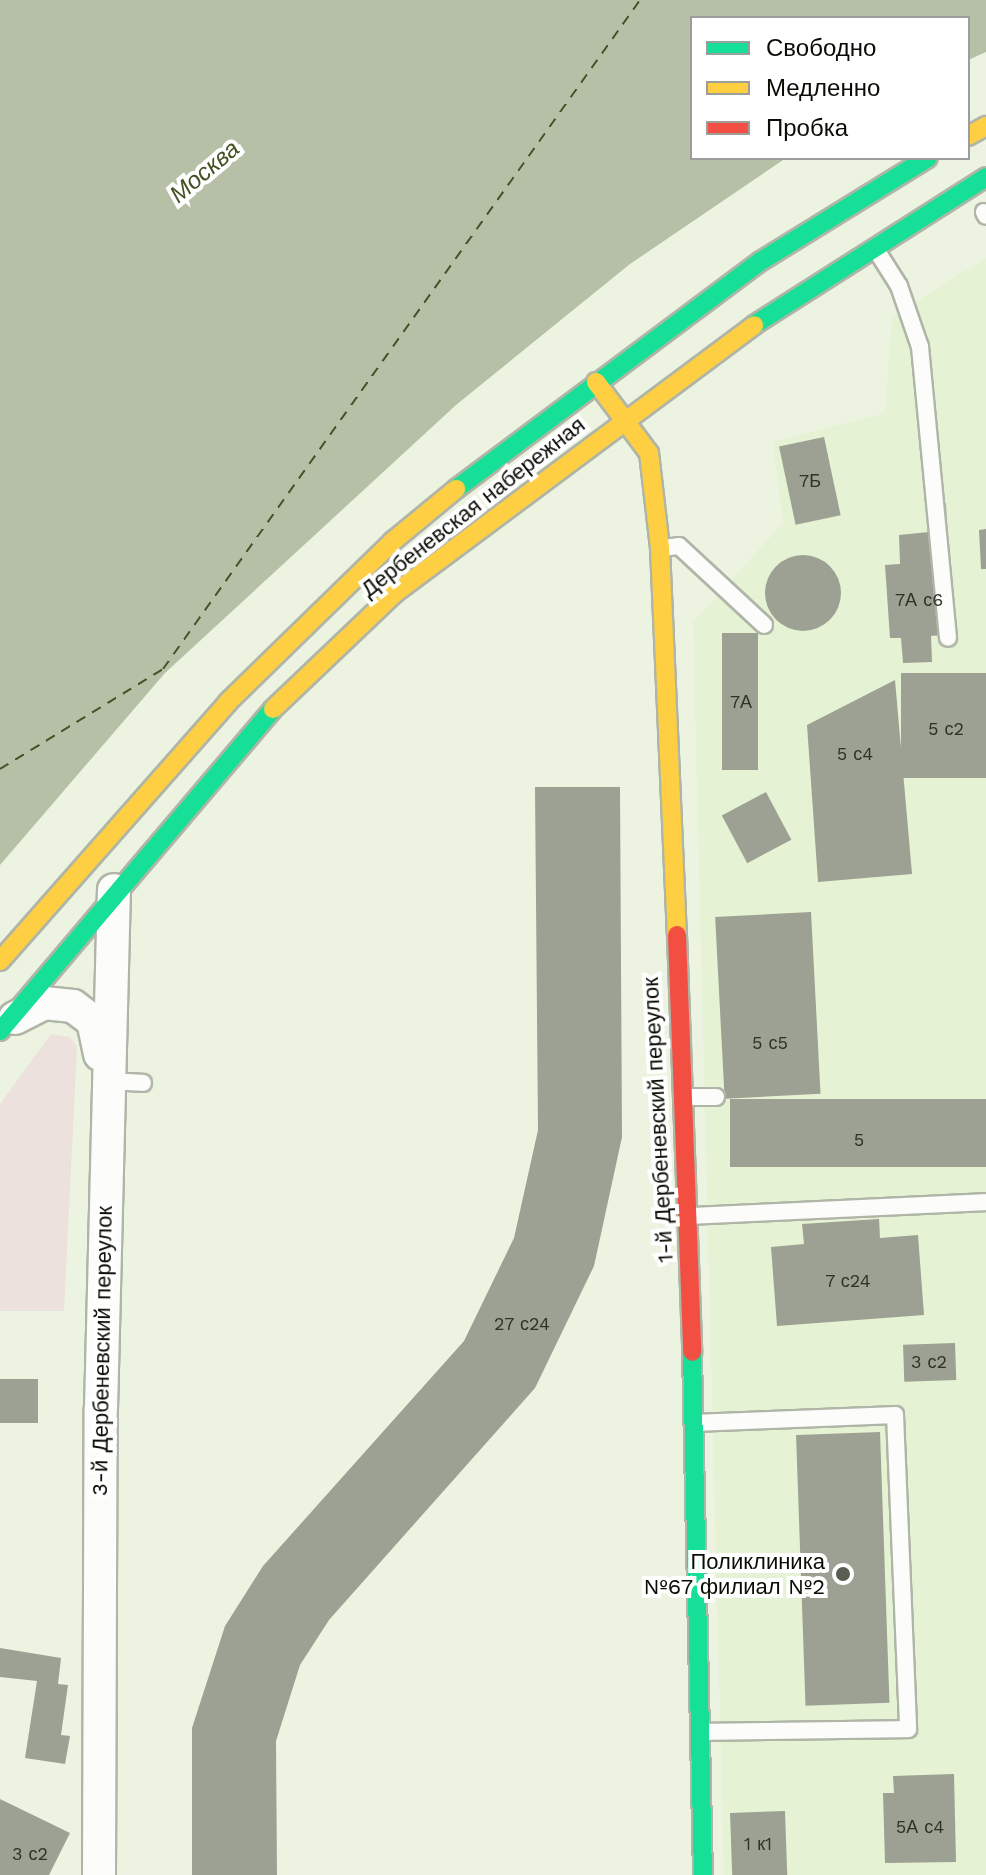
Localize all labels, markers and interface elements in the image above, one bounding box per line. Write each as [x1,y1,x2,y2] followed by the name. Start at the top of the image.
[690,16,970,160] legend
[766,34,876,62] text: Свободно
[766,74,880,102] text: Медленно
[766,114,848,142] text: Пробка
[164,135,246,209] water label: Москва
[356,411,590,603] street label: Дербеневская набережная
[799,470,821,492] house number: 7Б
[895,589,943,611] house number: 7А с6
[730,691,752,713] house number: 7А
[928,718,964,740] house number: 5 с2
[837,743,873,765] house number: 5 с4
[637,977,679,1263] street label: 1-й Дербеневский переулок
[752,1032,788,1054] house number: 5 с5
[854,1129,864,1151] house number: 5
[86,1206,118,1496] street label: 3-й Дербеневский переулок
[825,1270,871,1292] house number: 7 с24
[494,1313,550,1335] house number: 27 с24
[911,1351,947,1373] house number: 3 с2
[643,1548,825,1600] place label: Поликлиника №67 филиал №2
[832,1563,854,1585] marker: Поликлиника №67 филиал №2
[896,1816,944,1838] house number: 5А с4
[744,1833,772,1855] house number: 1 к1
[12,1843,48,1865] house number: 3 с2

